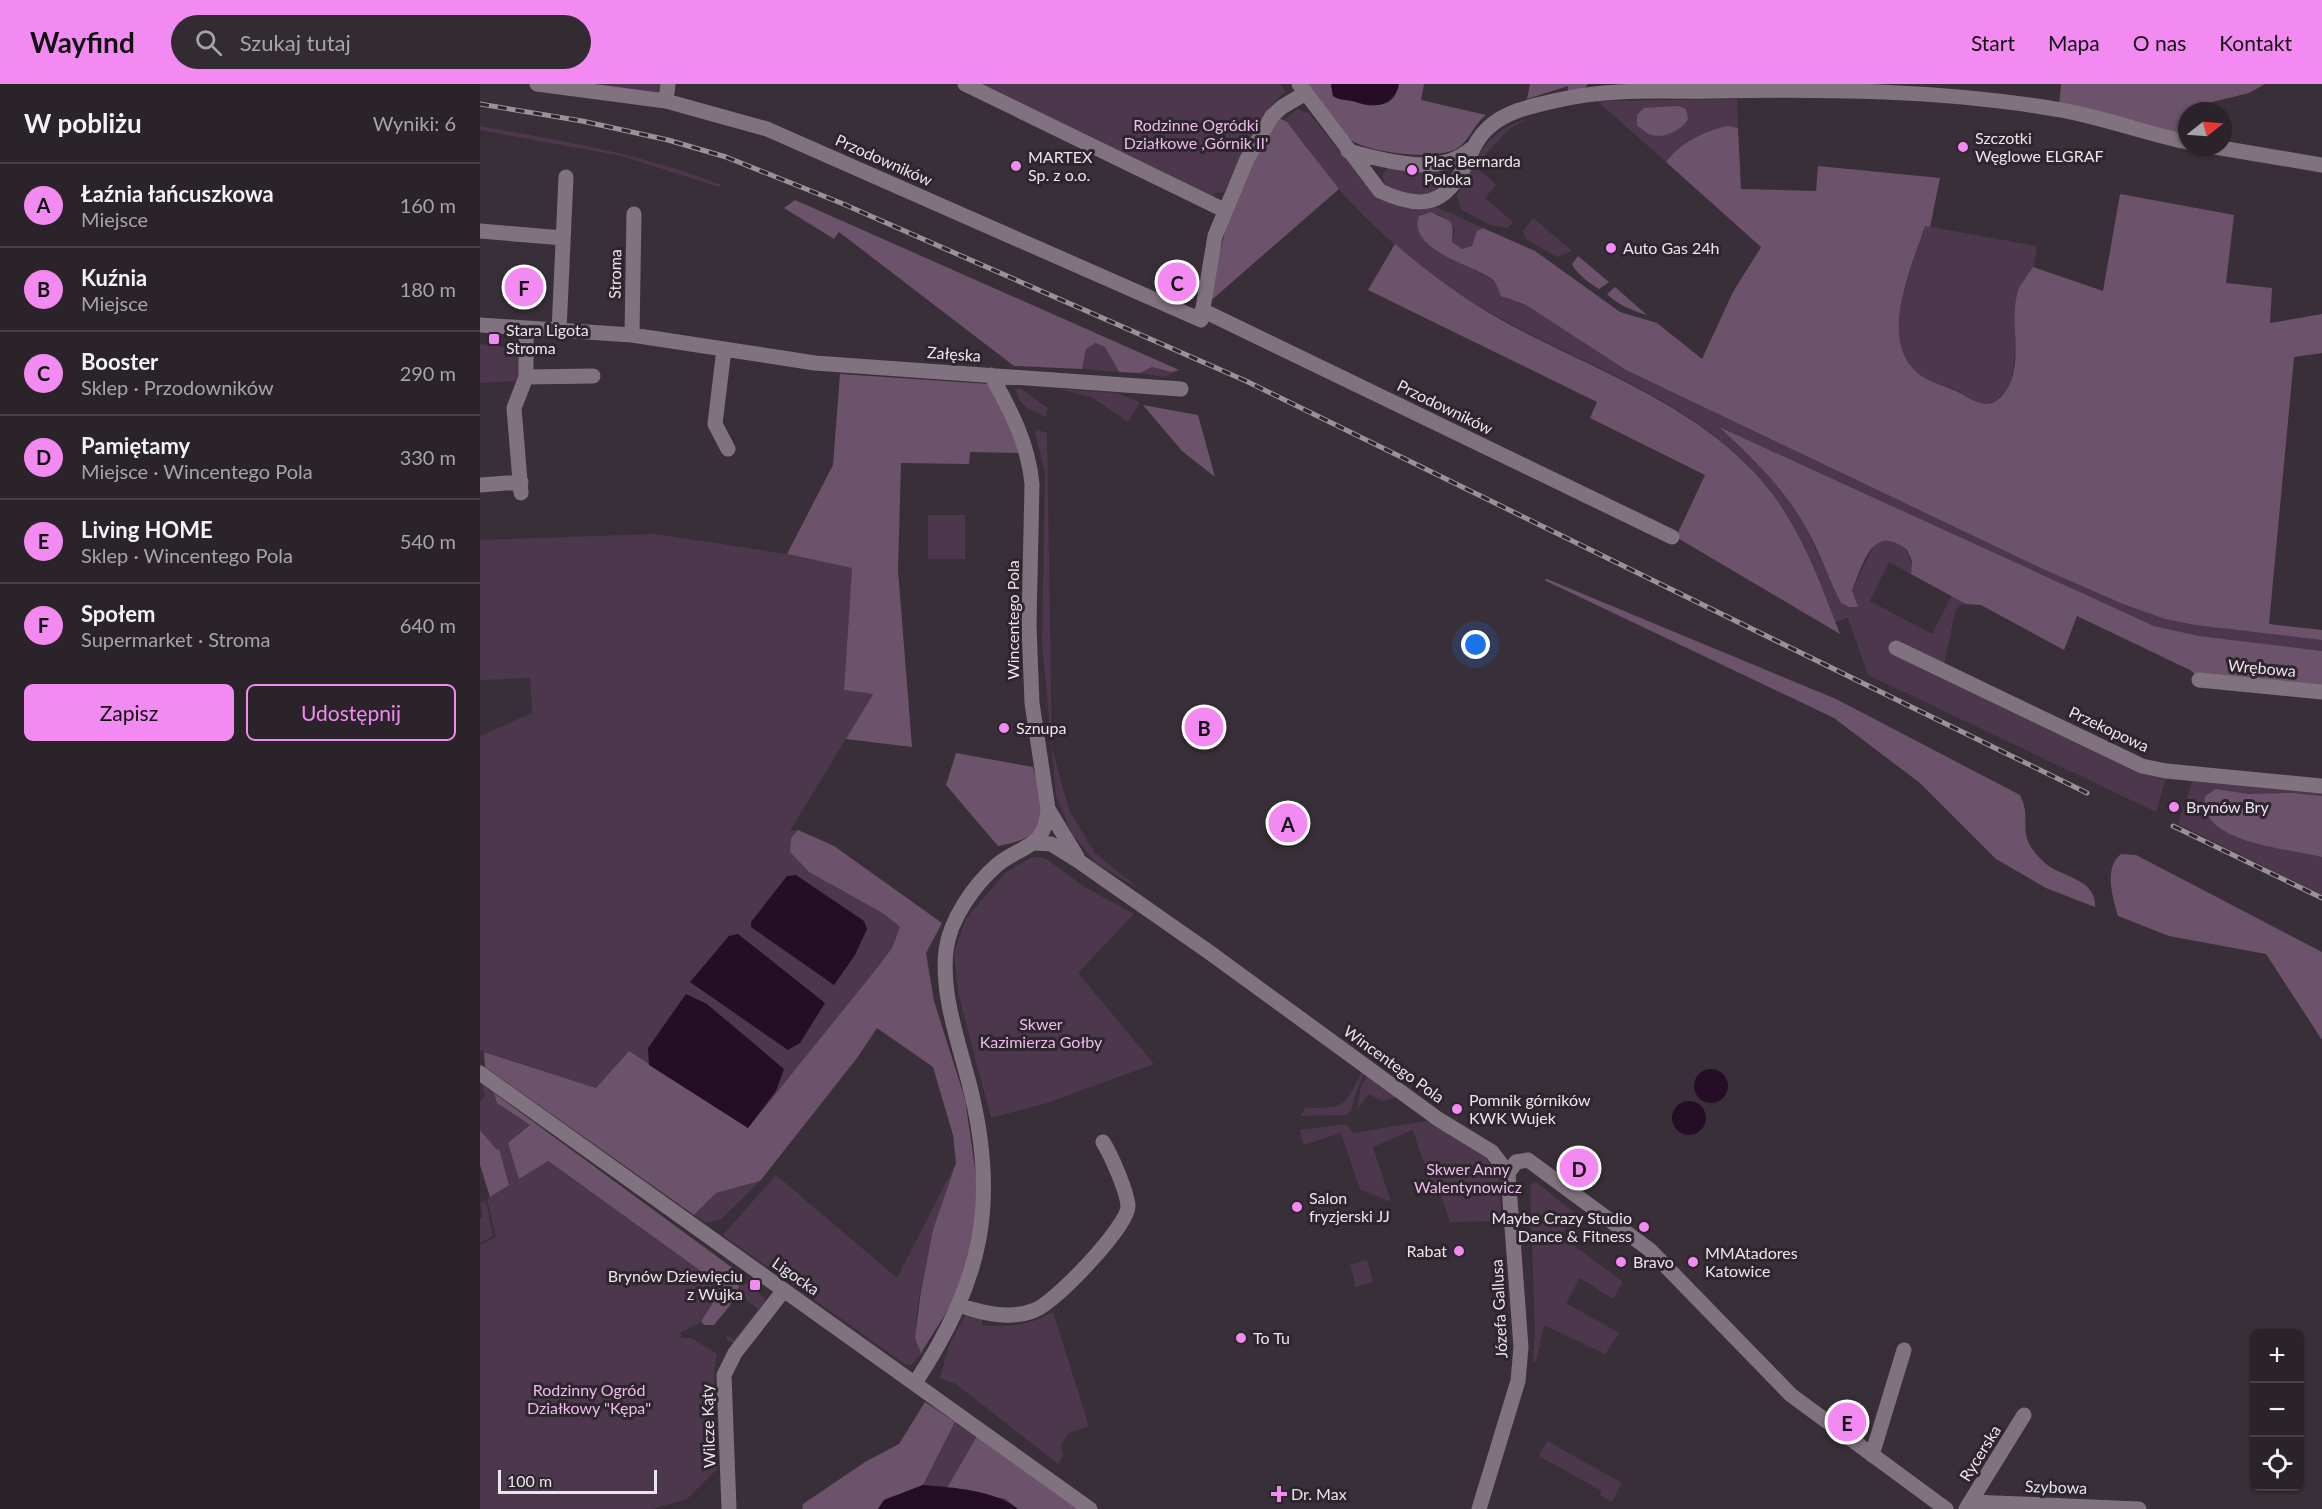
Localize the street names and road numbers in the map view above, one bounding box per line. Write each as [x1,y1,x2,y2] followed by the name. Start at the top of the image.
[833,130,936,190] street label: Przodowników
[605,249,624,299] street label: Stroma
[926,342,982,365] street label: Załęska
[1394,375,1496,438] street label: Przodowników
[1003,560,1022,680] street label: Wincentego Pola
[2227,655,2297,680] street label: Wrębowa
[2066,702,2152,755] street label: Przekopowa
[1340,1021,1448,1106] street label: Wincentego Pola
[769,1253,823,1299] street label: Ligocka
[1486,1259,1511,1359] street label: Józefa Gallusa
[697,1383,718,1468] street label: Wilcze Kąty
[1955,1421,2004,1484] street label: Rycerska
[2025,1476,2087,1497] street label: Szybowa

